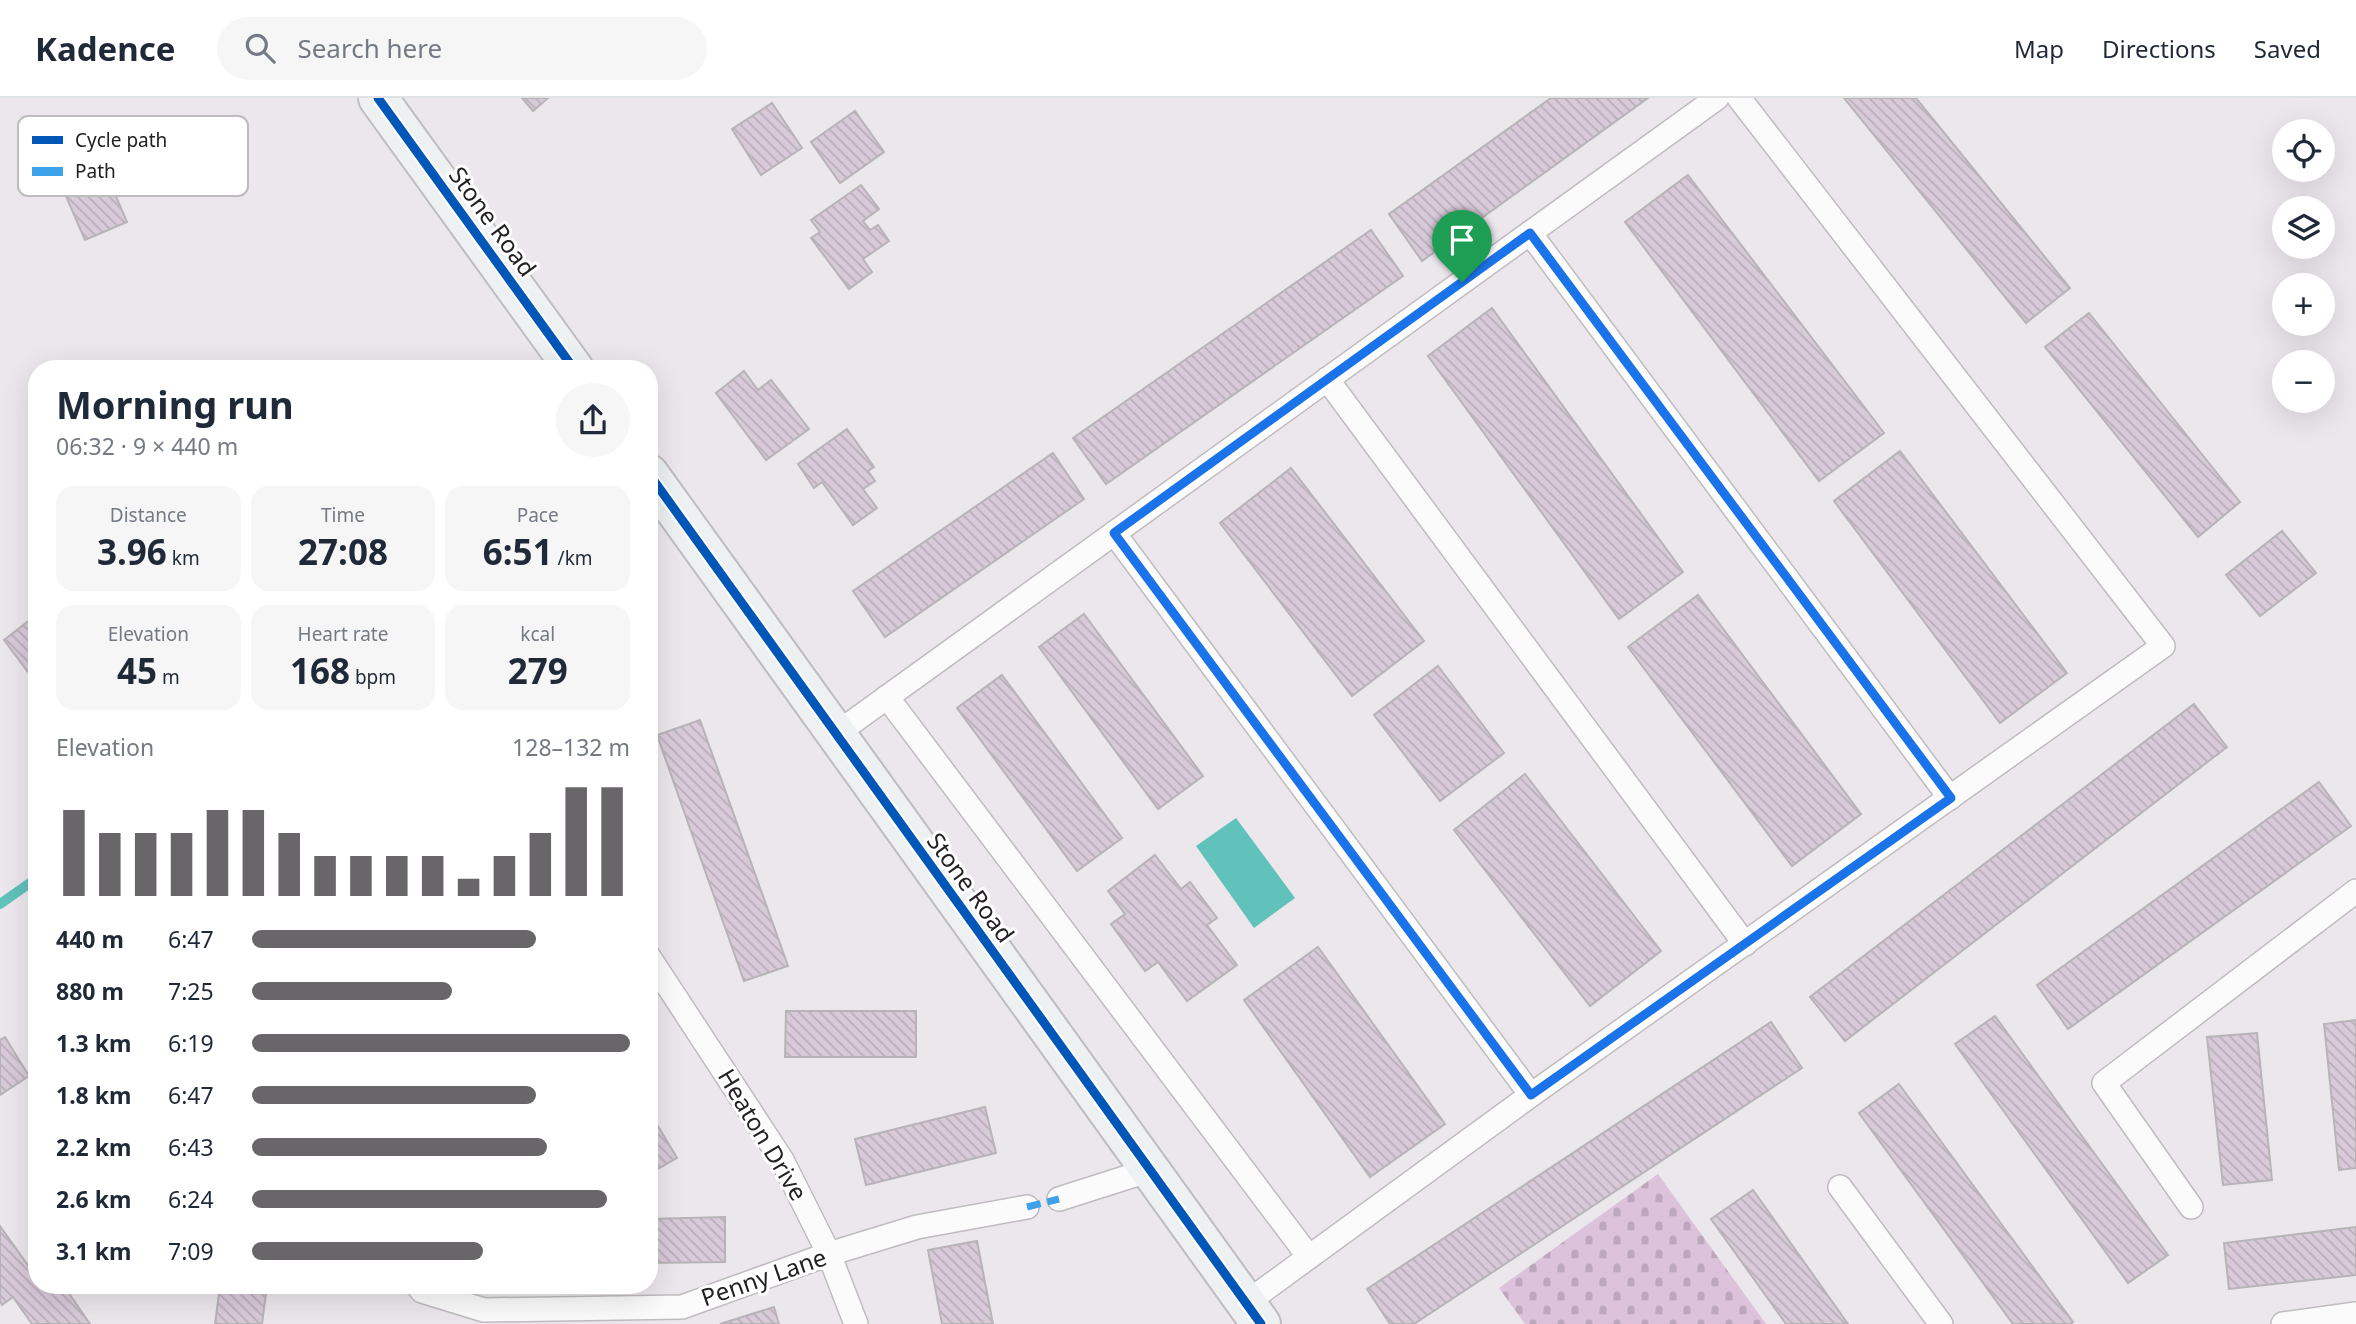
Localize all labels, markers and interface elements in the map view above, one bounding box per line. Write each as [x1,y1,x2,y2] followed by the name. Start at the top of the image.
[217,17,707,80] search box
[35,26,175,71] text: Kadence
[241,29,279,67] icon: search
[297,30,442,66] text: Search here
[2014,32,2064,65] text: Map
[2102,32,2216,65] text: Directions
[2254,32,2321,65] text: Saved
[18,116,248,196] legend
[2272,119,2335,413] map controls
[2272,119,2335,182] button: locate
[75,127,167,153] text: Cycle path
[75,158,116,184] text: Path
[442,159,544,283] street label: Stone Road
[2272,196,2335,259] button: layers
[1432,210,1492,282] pin
[1443,221,1481,259] icon: arrive
[2272,273,2335,336] button: +
[2272,350,2335,413] button: −
[56,378,294,430] text: Morning run
[556,383,630,457] button: share
[56,430,238,462] text: 06:32 · 9 × 440 m
[110,502,187,528] text: Distance
[321,502,365,528] text: Time
[517,502,559,528] text: Pace
[97,528,167,575] text: 3.96
[298,528,388,575] text: 27:08
[483,528,553,575] text: 6:51
[167,545,200,571] text: km
[553,545,593,571] text: /km
[108,621,189,647] text: Elevation
[298,621,388,647] text: Heart rate
[520,621,555,647] text: kcal
[117,647,157,694] text: 45
[290,647,350,694] text: 168
[508,647,568,694] text: 279
[157,664,180,690] text: m
[350,664,396,690] text: bpm
[56,731,154,763] text: Elevation
[512,731,630,763] text: 128–132 m
[920,825,1022,949] street label: Stone Road
[56,923,124,955] text: 440 m
[168,923,214,955] text: 6:47
[56,975,124,1007] text: 880 m
[168,975,214,1007] text: 7:25
[56,1027,131,1059] text: 1.3 km
[168,1027,214,1059] text: 6:19
[711,1062,816,1206] street label: Heaton Drive
[56,1079,131,1111] text: 1.8 km
[168,1079,214,1111] text: 6:47
[56,1131,131,1163] text: 2.2 km
[168,1131,214,1163] text: 6:43
[56,1183,131,1215] text: 2.6 km
[168,1183,214,1215] text: 6:24
[56,1235,131,1267] text: 3.1 km
[168,1235,214,1267] text: 7:09
[696,1240,831,1313] street label: Penny Lane

